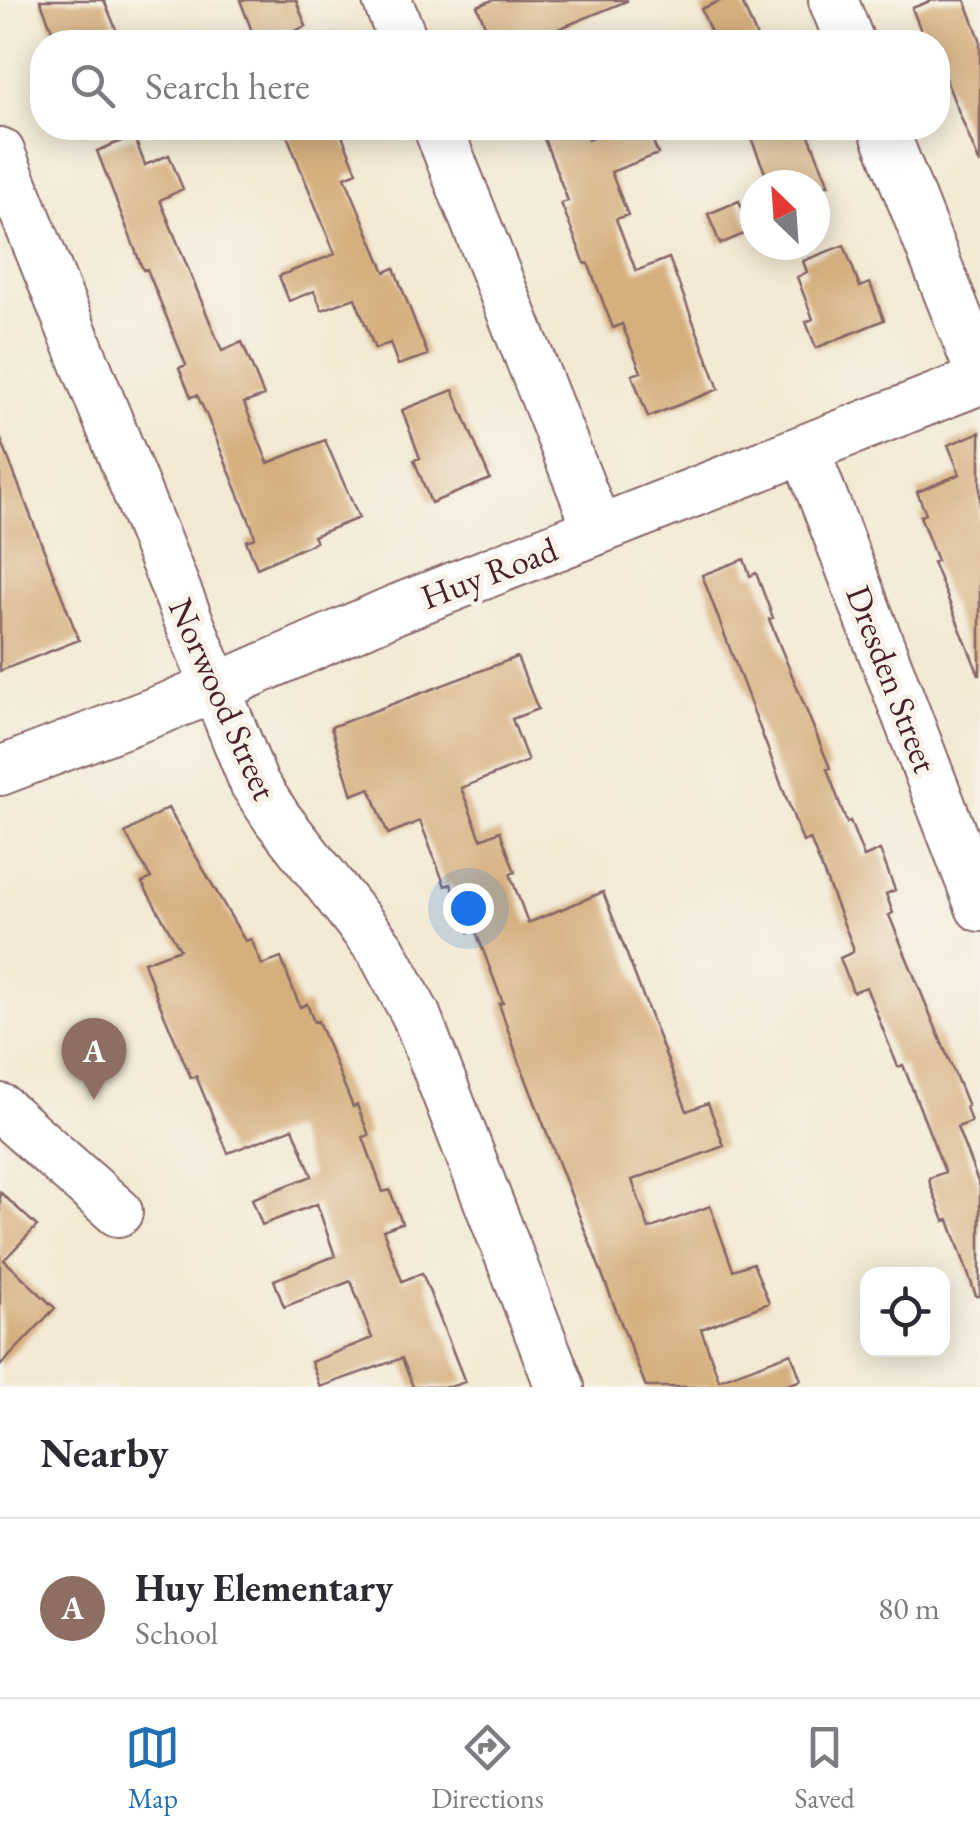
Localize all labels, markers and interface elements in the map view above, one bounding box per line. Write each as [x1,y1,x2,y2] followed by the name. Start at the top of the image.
[30,30,950,140] search box
[65,58,120,113] icon: search
[145,61,310,110] text: Search here
[740,170,830,260] north arrow
[414,526,564,619] street label: Huy Road
[836,579,949,779] street label: Dresden Street
[159,591,288,807] street label: Norwood Street
[443,883,494,934] your location
[62,1018,126,1100] pin: A
[860,1267,950,1357] map controls
[860,1267,950,1357] button: locate
[40,1425,169,1480] text: Nearby
[135,1563,393,1612] text: Huy Elementary
[61,1587,84,1629] text: A
[878,1587,940,1629] text: 80 m
[135,1612,218,1654] text: School
[125,1720,180,1816] tab: Map
[431,1720,544,1816] tab: Directions
[795,1720,855,1816] tab: Saved

